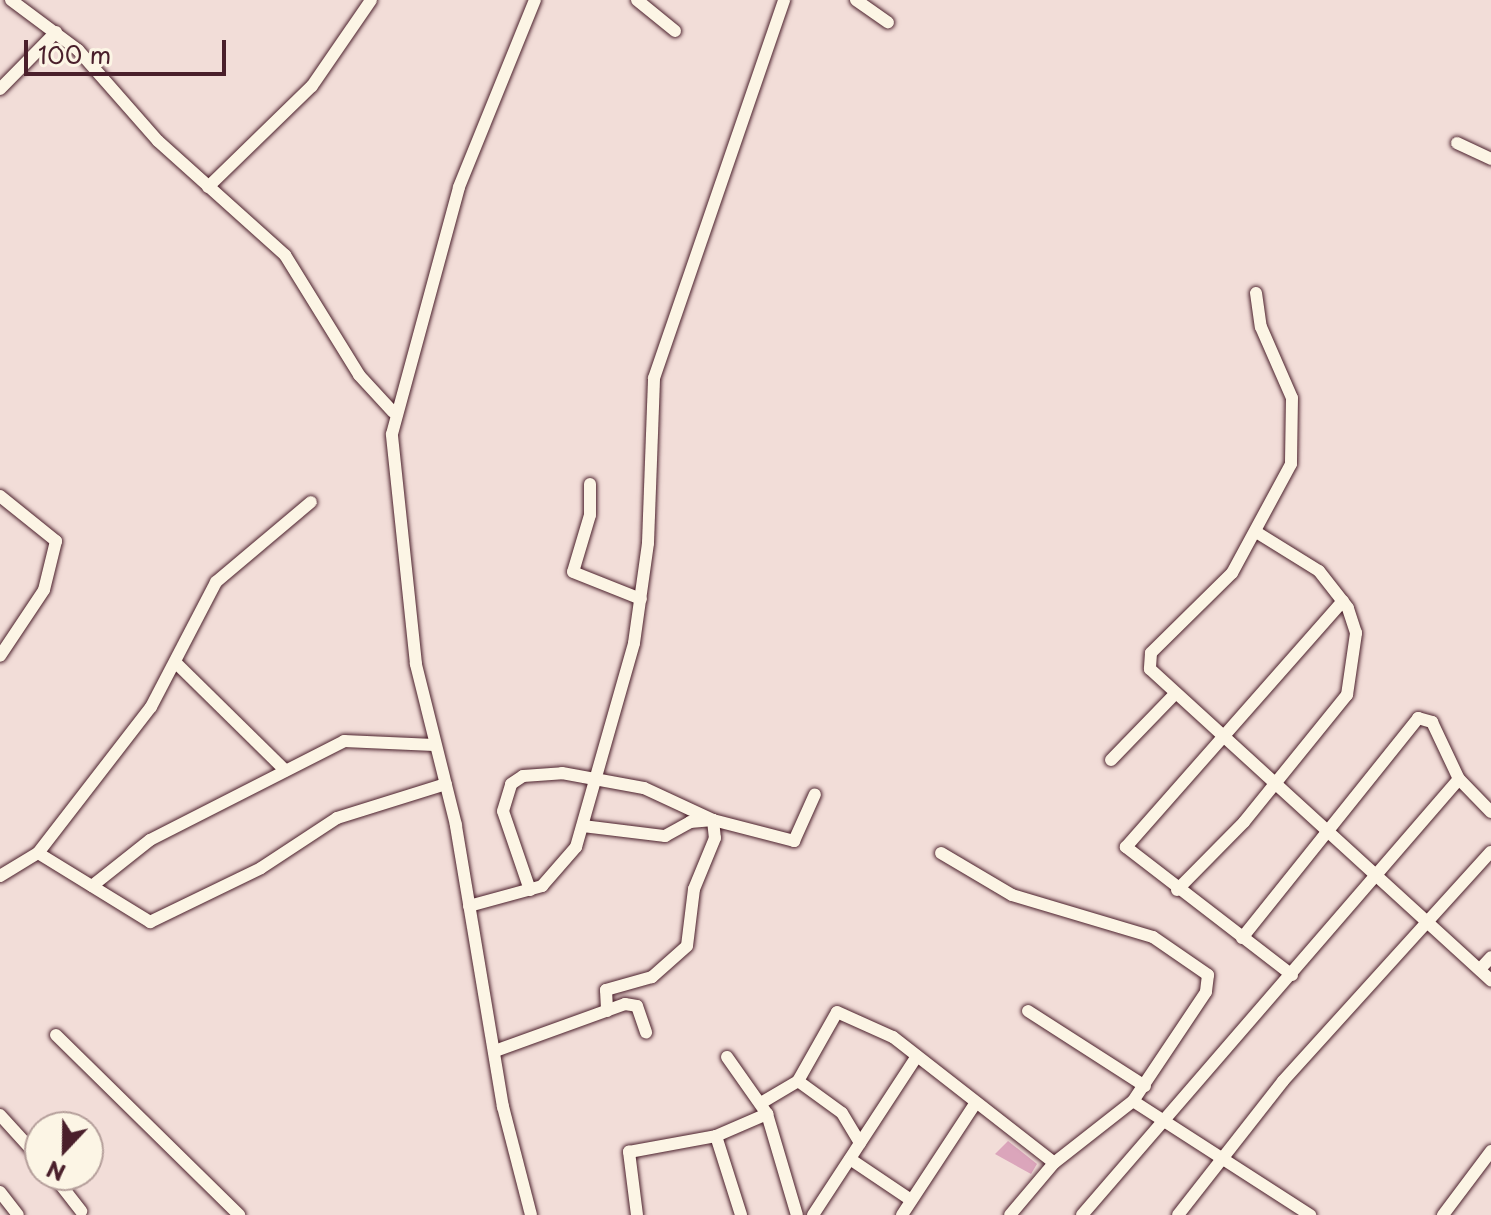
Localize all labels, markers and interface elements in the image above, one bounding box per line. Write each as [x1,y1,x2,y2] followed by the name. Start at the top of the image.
[28,24,230,74] scale bar
[38,36,111,72] text: 100 m
[24,1111,104,1191] north arrow
[41,1153,70,1190] text: N

